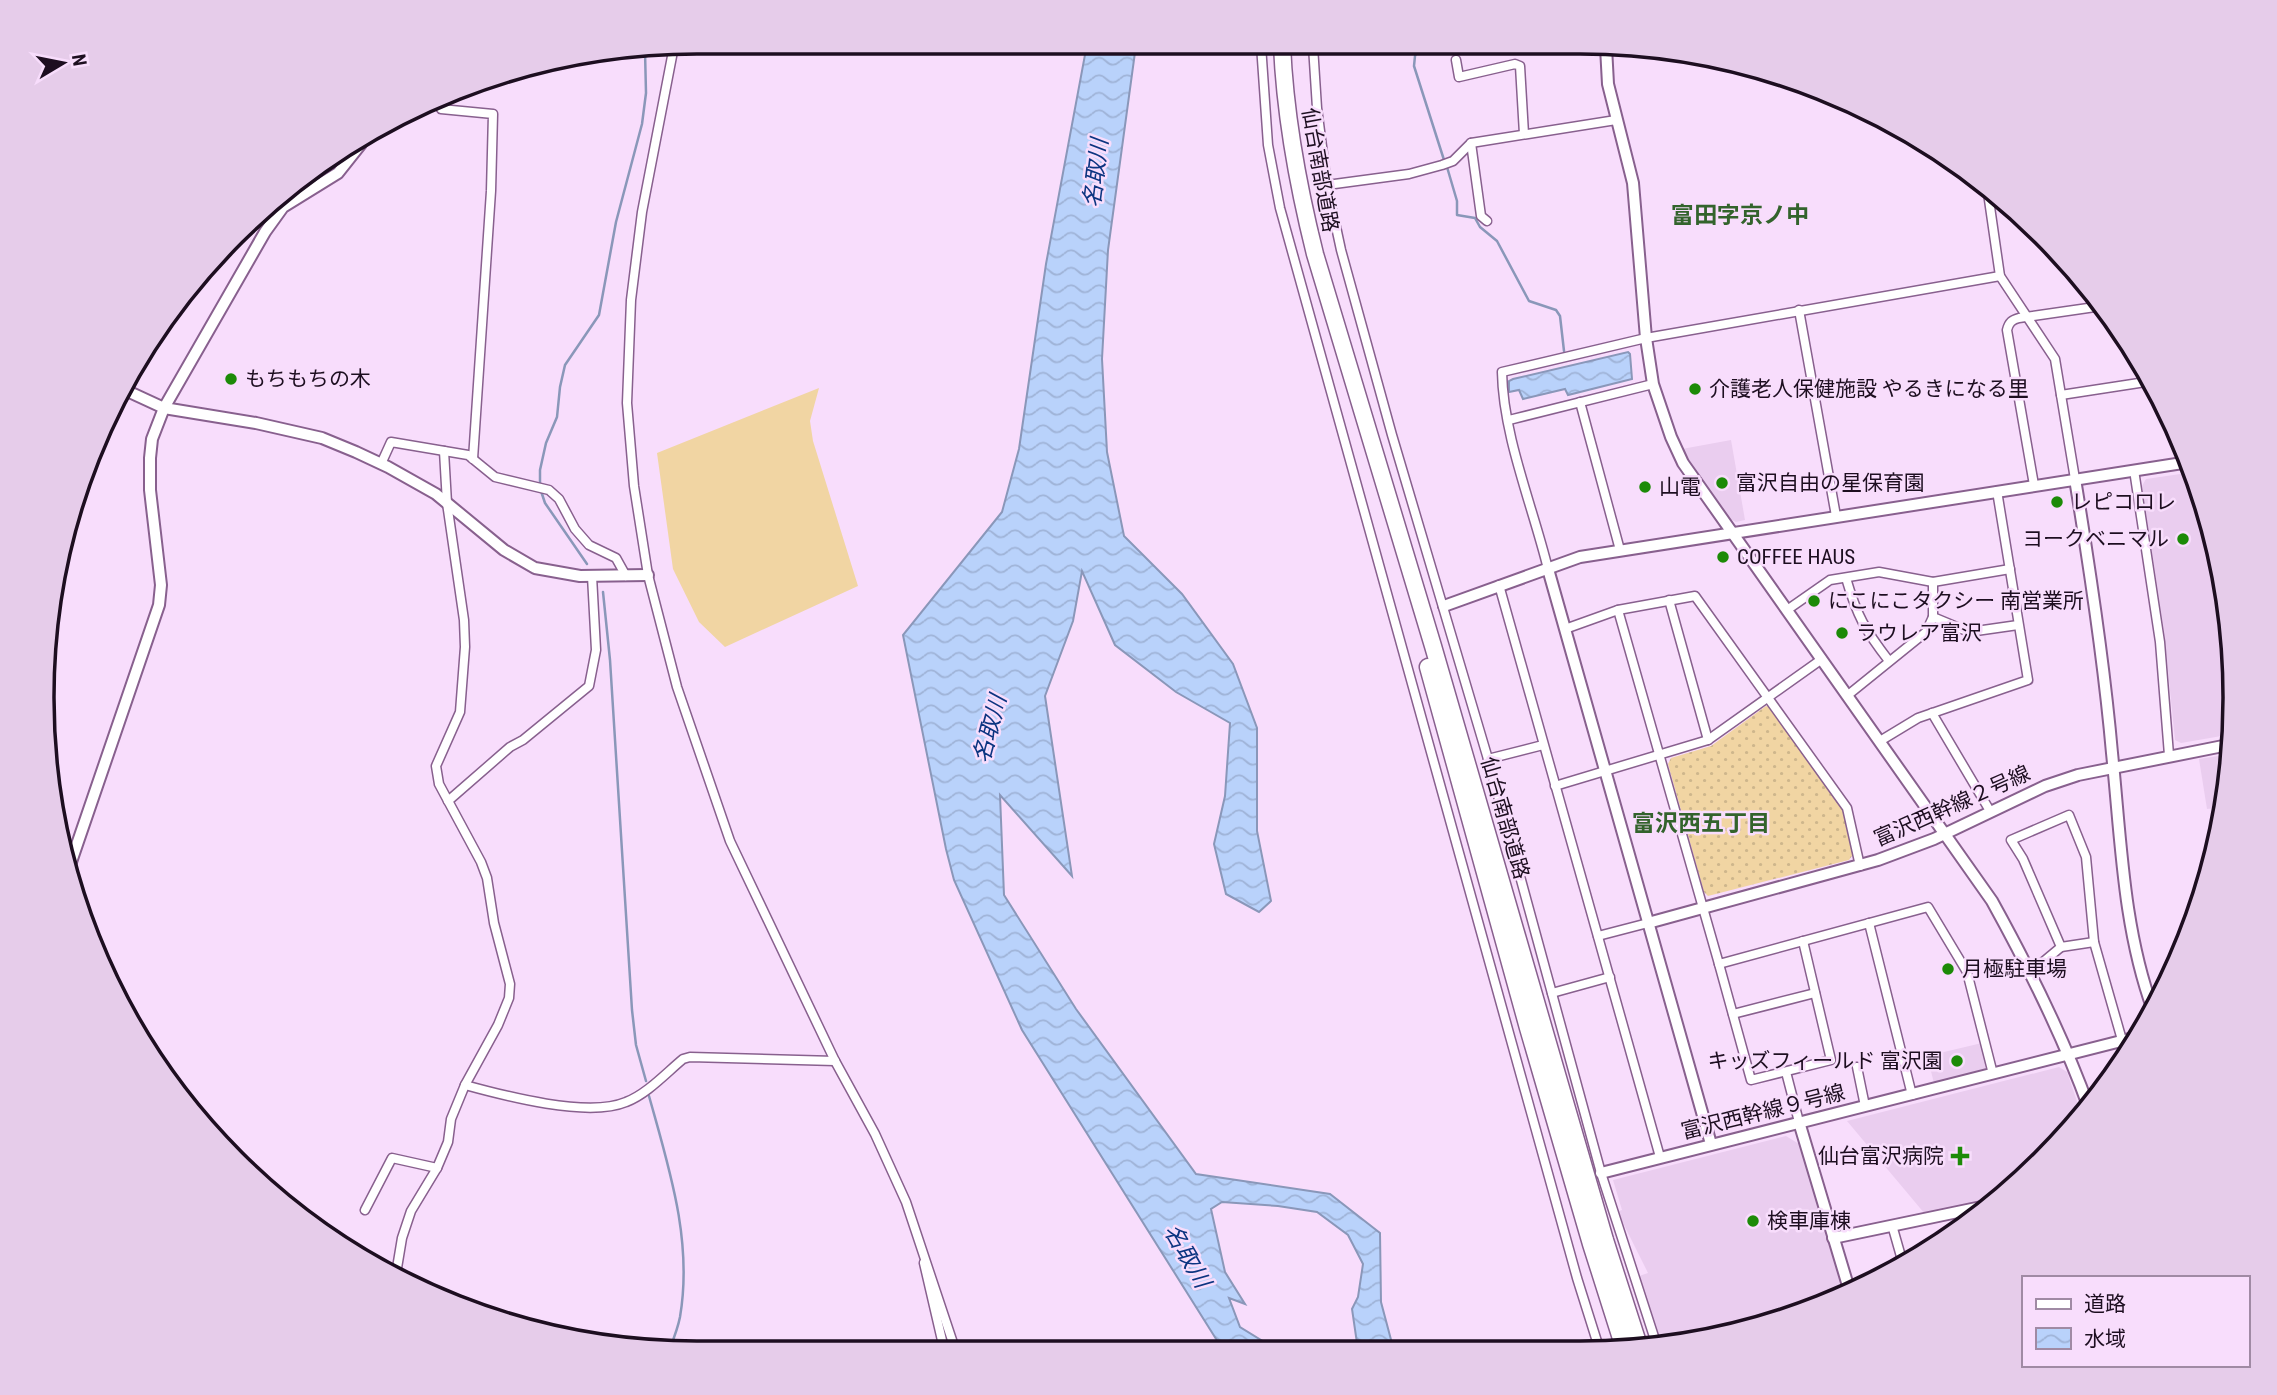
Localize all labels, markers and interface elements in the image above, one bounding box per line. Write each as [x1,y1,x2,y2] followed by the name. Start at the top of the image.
[28,28,98,98] north arrow
[67,52,92,68] text: N
[1297,106,1343,234] street label: 仙台南部道路
[1078,134,1114,209] water label: 名取川
[1671,202,1809,229] district label: 富田字京ノ中
[245,367,371,391] place label: もちもちの木
[223,371,239,387] marker: もちもちの木
[1709,377,2029,401] place label: 介護老人保健施設 やるきになる里
[1687,381,1703,397] marker: 介護老人保健施設 やるきになる里
[1736,471,1925,495] place label: 富沢自由の星保育園
[1659,475,1701,499] place label: 山電
[1714,475,1730,491] marker: 富沢自由の星保育園
[1637,479,1653,495] marker: 山電
[2071,490,2176,514] place label: レピコロレ
[2049,494,2065,510] marker: レピコロレ
[2022,527,2169,551] place label: ヨークベニマル
[2175,531,2191,547] marker: ヨークベニマル
[1737,545,1855,569] place label: COFFEE HAUS
[1715,549,1731,565] marker: COFFEE HAUS
[1828,589,2084,613] place label: にこにこタクシー 南営業所
[1806,593,1822,609] marker: にこにこタクシー 南営業所
[1856,621,1982,645] place label: ラウレア富沢
[1834,625,1850,641] marker: ラウレア富沢
[968,689,1013,766] water label: 名取川
[1476,754,1534,882] street label: 仙台南部道路
[1870,761,2034,851] street label: 富沢西幹線２号線
[1632,810,1770,837] district label: 富沢西五丁目
[1962,957,2067,981] place label: 月極駐車場
[1940,961,1956,977] marker: 月極駐車場
[1708,1049,1943,1073] place label: キッズフィールド 富沢園
[1949,1053,1965,1069] marker: キッズフィールド 富沢園
[1679,1080,1847,1144] street label: 富沢西幹線９号線
[1818,1144,1944,1168] place label: 仙台富沢病院
[1950,1146,1970,1166] marker: 仙台富沢病院
[1767,1209,1851,1233] place label: 検車庫棟
[1745,1213,1761,1229] marker: 検車庫棟
[1158,1219,1217,1295] water label: 名取川
[2022,1276,2249,1367] legend
[2084,1292,2126,1316] text: 道路
[2084,1327,2126,1351] text: 水域

